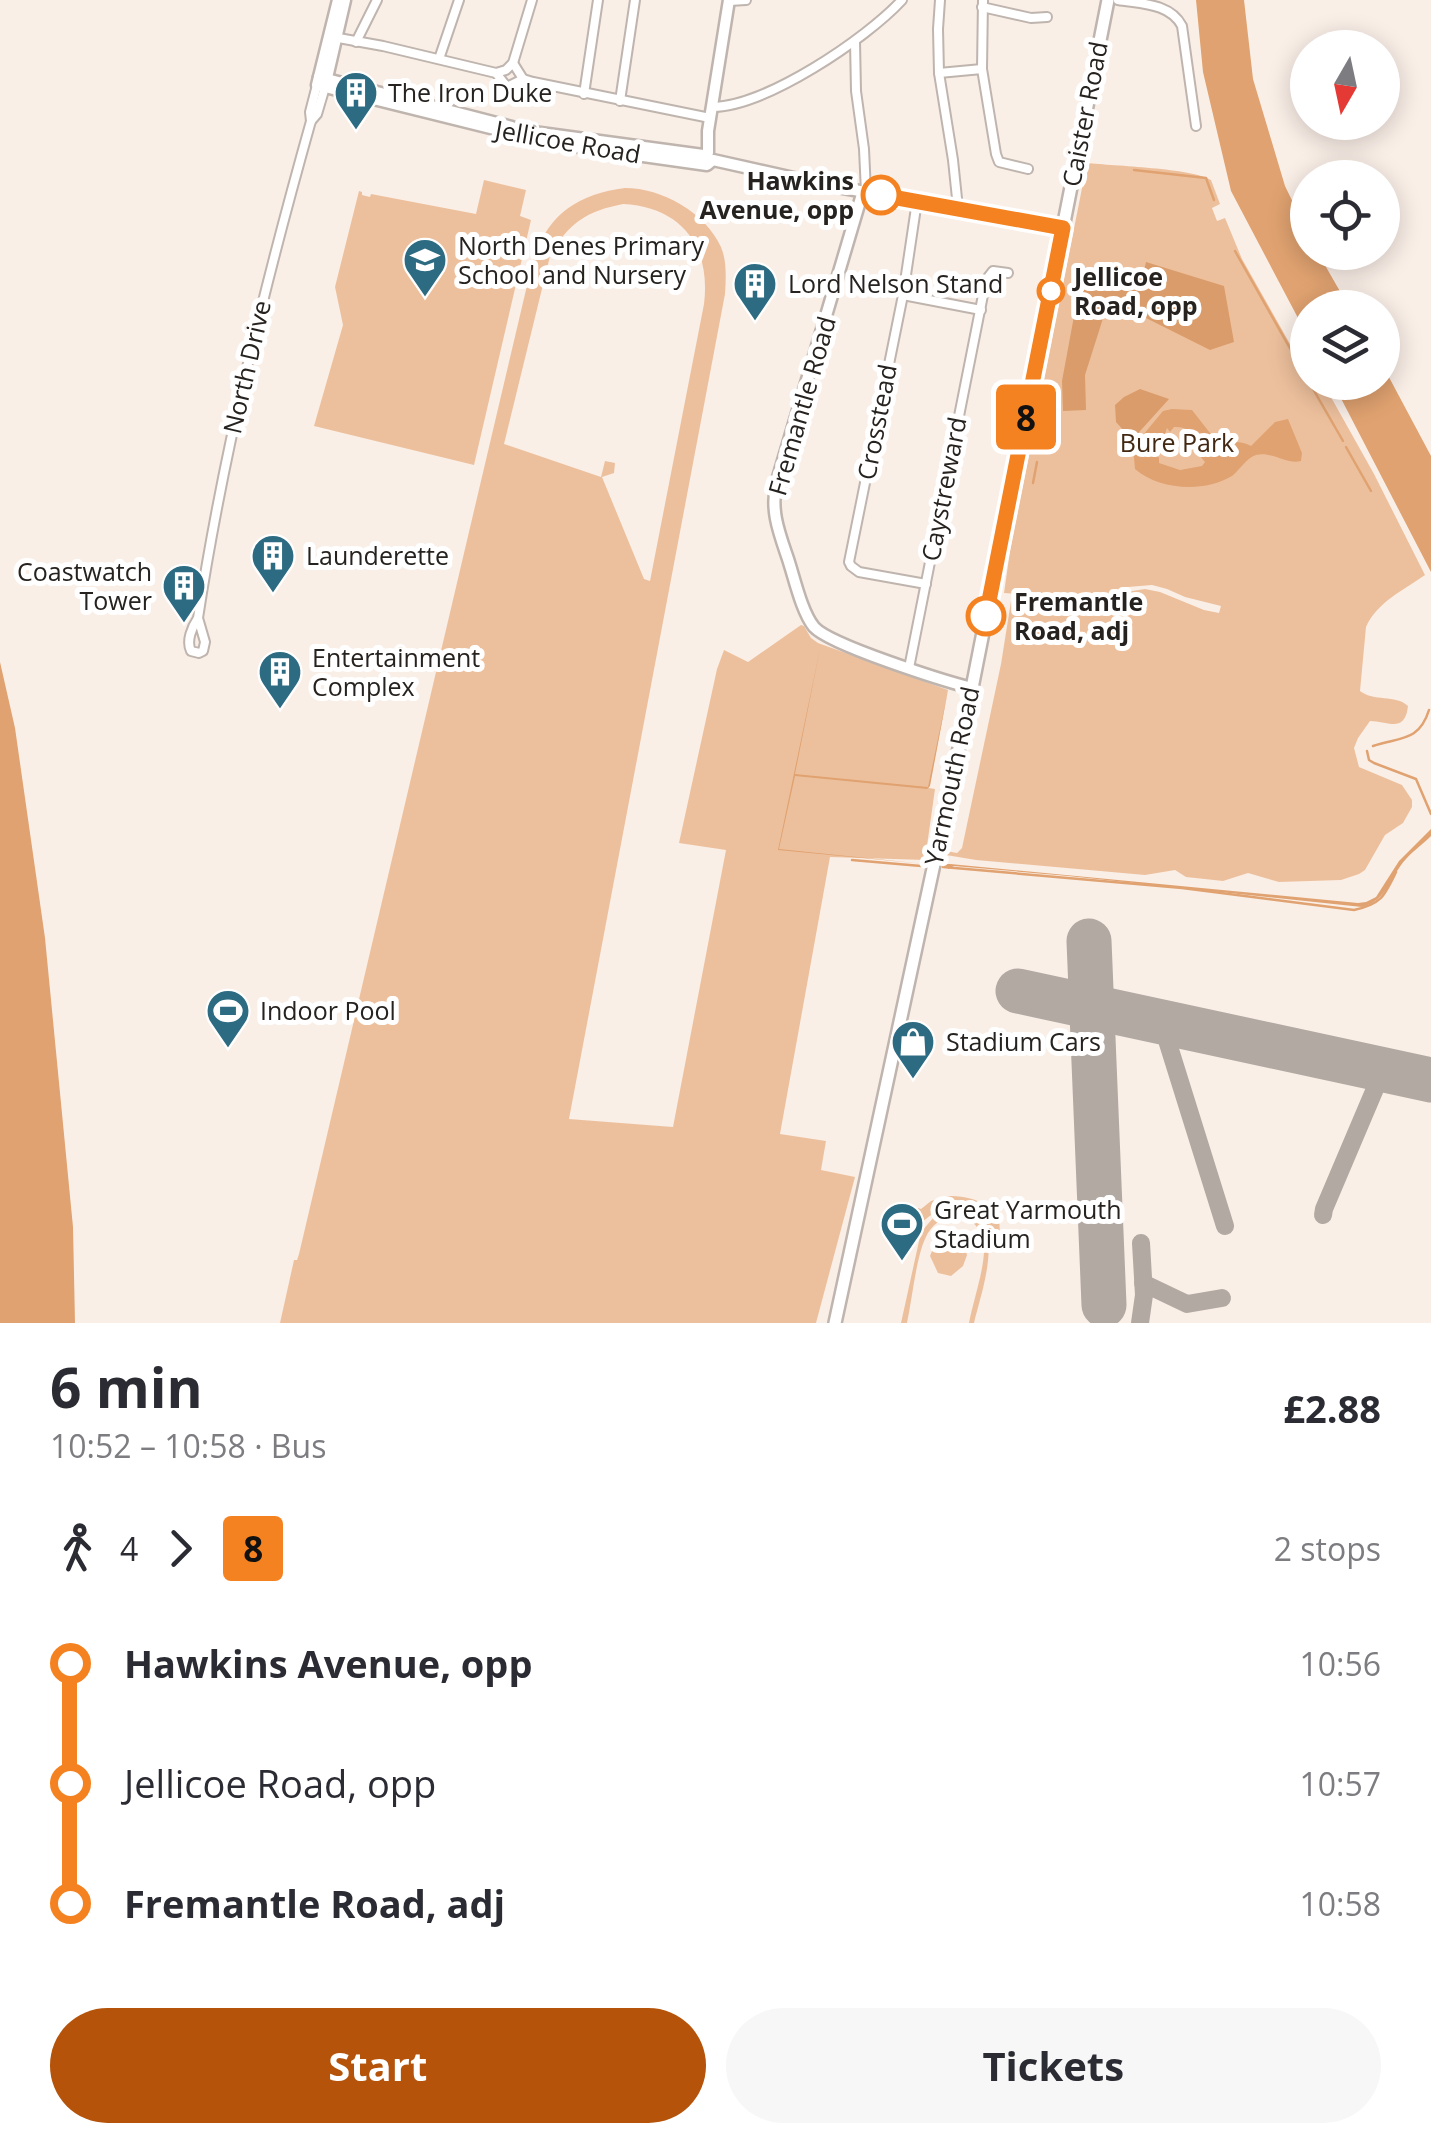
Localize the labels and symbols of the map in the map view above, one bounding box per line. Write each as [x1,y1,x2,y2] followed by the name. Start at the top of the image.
[1290,30,1400,140] north arrow
[1053,38,1115,189] street label: Caister Road
[333,70,379,131] building icon: The Iron Duke
[388,75,552,109] place label: The Iron Duke
[491,111,643,171] street label: Jellicoe Road
[699,163,854,226] place label: Hawkins Avenue, opp
[862,176,900,214] marker: Hawkins Avenue, opp
[458,228,705,291] place label: North Denes Primary School and Nursery
[402,237,448,298] school or university icon: North Denes Primary School and Nursery
[1072,259,1198,322] place label: Jellicoe Road, opp
[732,261,778,322] building icon: Lord Nelson Stand
[788,266,1003,300] place label: Lord Nelson Stand
[1038,278,1064,304] marker: Jellicoe Road, opp
[214,297,278,437] street label: North Drive
[759,312,843,499] street label: Fremantle Road
[848,361,904,482] street label: Crosstead
[994,384,1058,450] line badge: 8
[912,414,974,564] street label: Caystreward
[1120,425,1234,459] park label: Bure Park
[250,533,296,594] building icon: Launderette
[306,538,449,572] place label: Launderette
[17,554,152,617] place label: Coastwatch Tower
[161,563,207,624] building icon: Coastwatch Tower
[1014,584,1143,647] place label: Fremantle Road, adj
[967,597,1005,635] marker: Fremantle Road, adj
[312,640,480,703] place label: Entertainment Complex
[257,649,303,710] building icon: Entertainment Complex
[915,683,987,868] street label: Yarmouth Road
[205,988,251,1049] sports icon: Indoor Pool
[260,993,396,1027] place label: Indoor Pool
[890,1019,936,1080] shop icon: Stadium Cars
[946,1024,1101,1058] place label: Stadium Cars
[934,1192,1122,1255] place label: Great Yarmouth Stadium
[879,1201,925,1262] sports icon: Great Yarmouth Stadium

